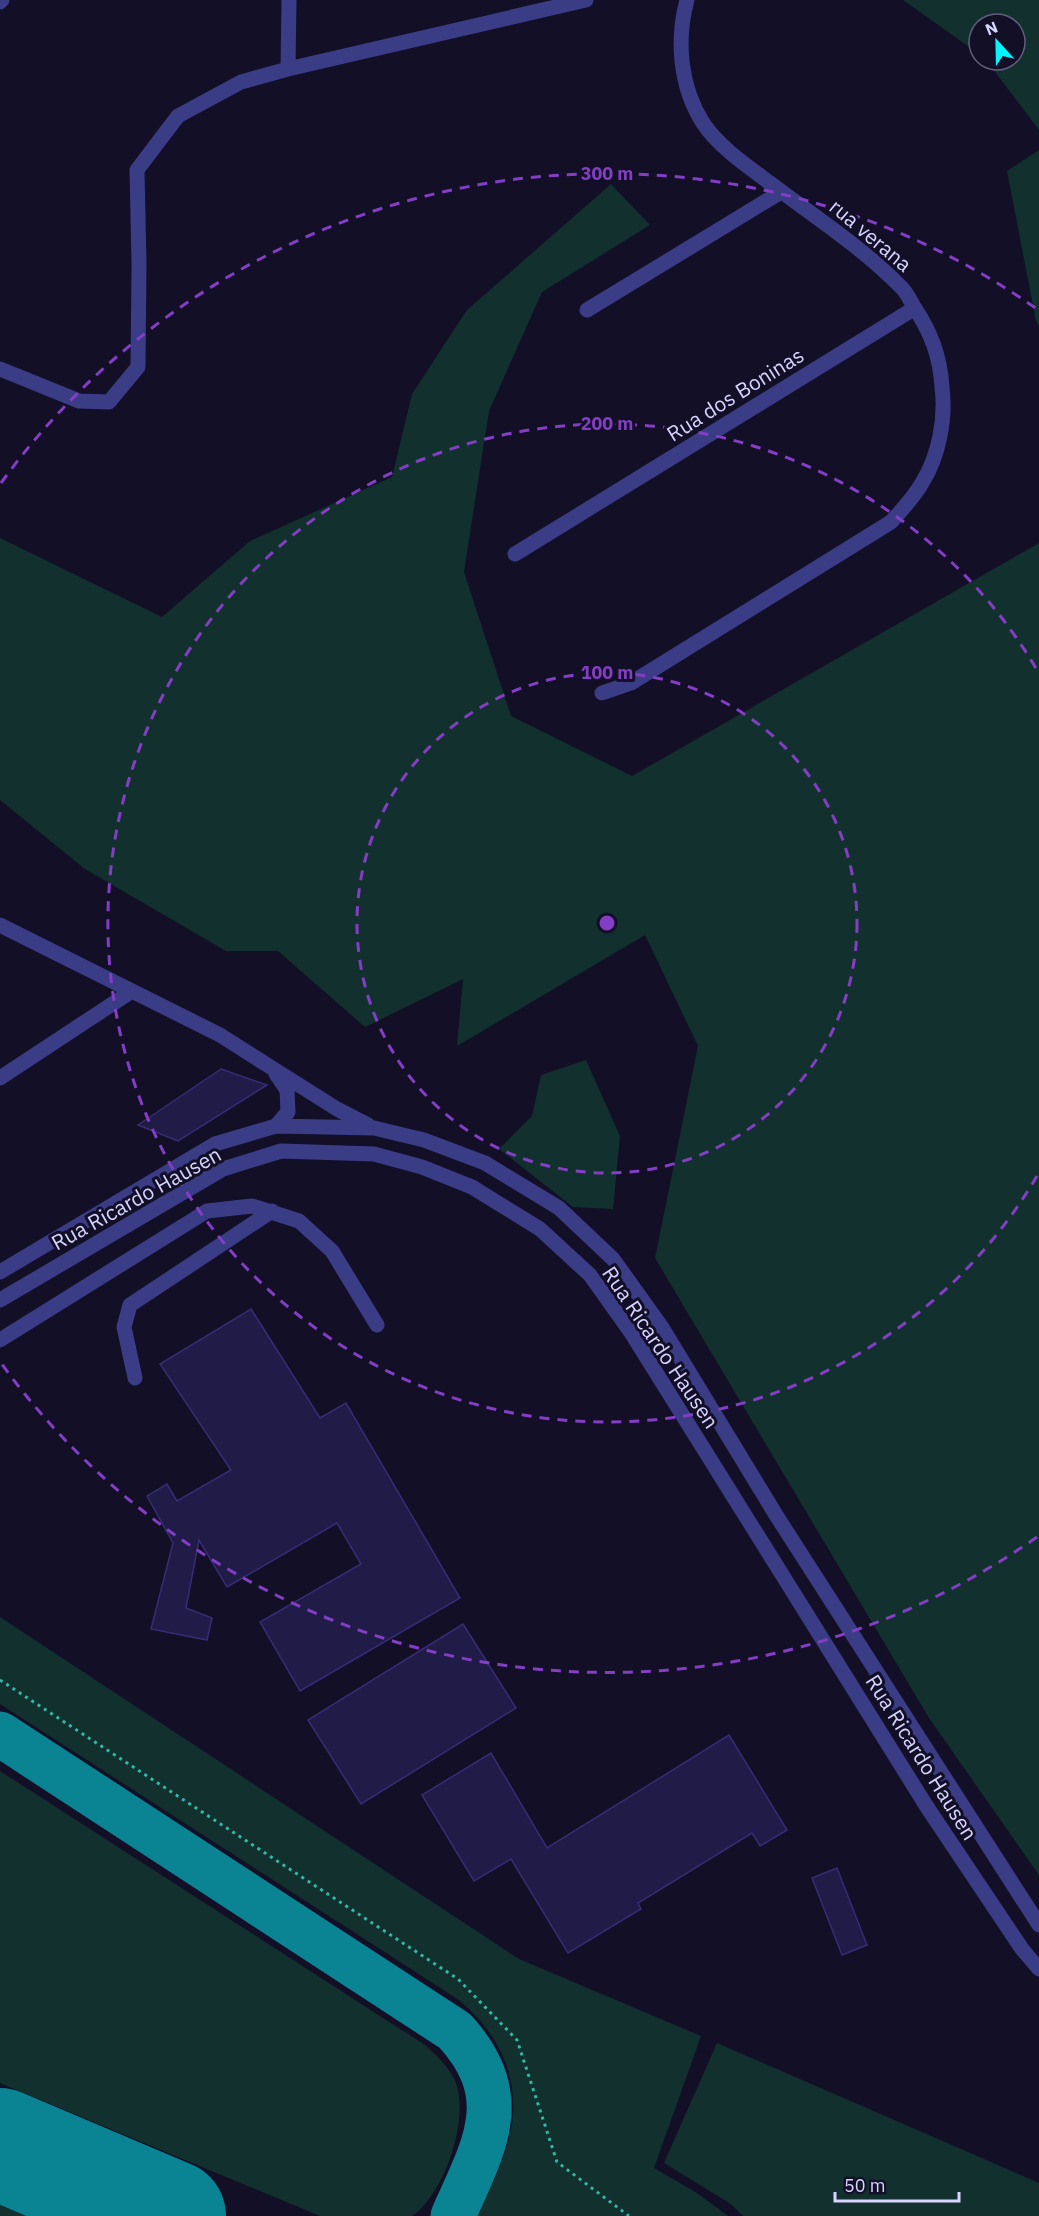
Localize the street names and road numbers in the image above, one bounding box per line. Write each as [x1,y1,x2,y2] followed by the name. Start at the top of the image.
[824,192,918,278] street label: rua verana
[661,341,809,447] street label: Rua dos Boninas
[46,1140,226,1256] street label: Rua Ricardo Hausen
[596,1260,726,1434] street label: Rua Ricardo Hausen
[860,1669,984,1845] street label: Rua Ricardo Hausen

